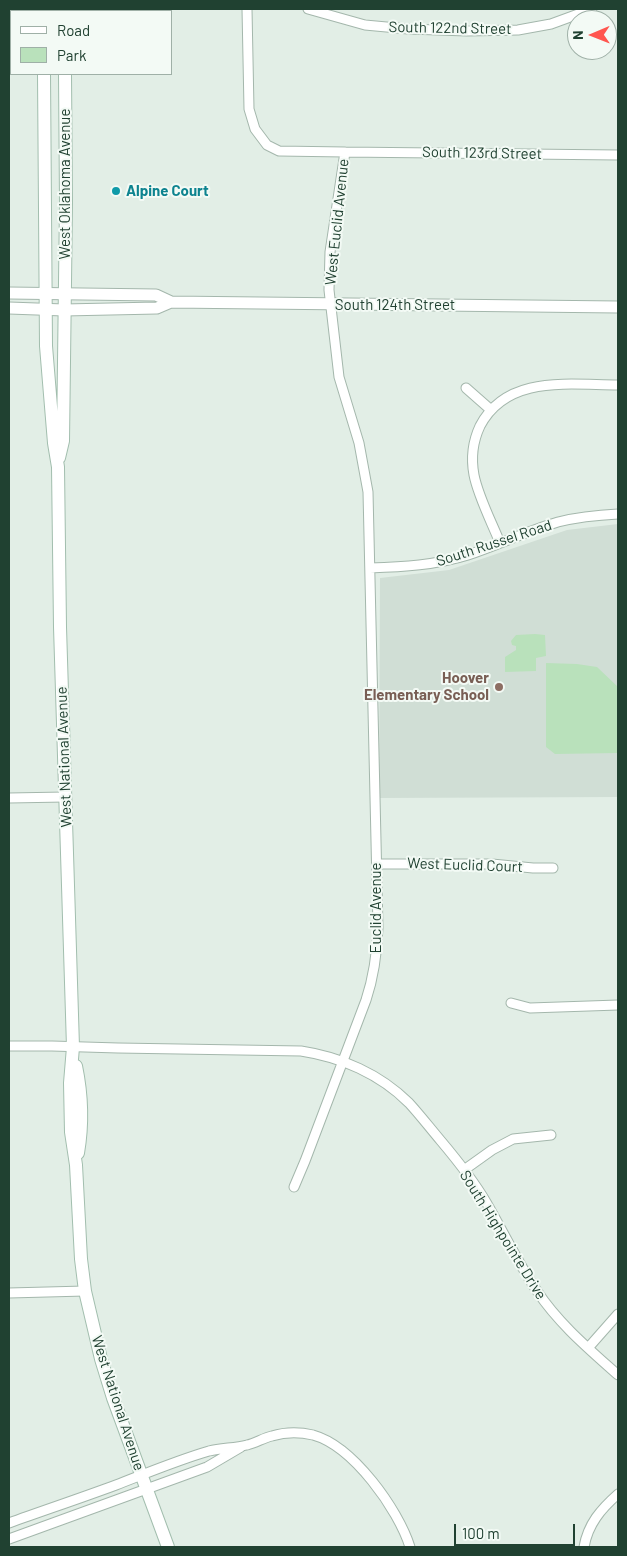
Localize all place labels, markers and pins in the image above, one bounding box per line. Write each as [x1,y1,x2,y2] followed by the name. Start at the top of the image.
[126,182,209,200] place label: Alpine Court
[110,185,122,197] marker: Alpine Court
[364,669,489,704] place label: Hoover Elementary School
[493,681,505,693] marker: Hoover Elementary School

